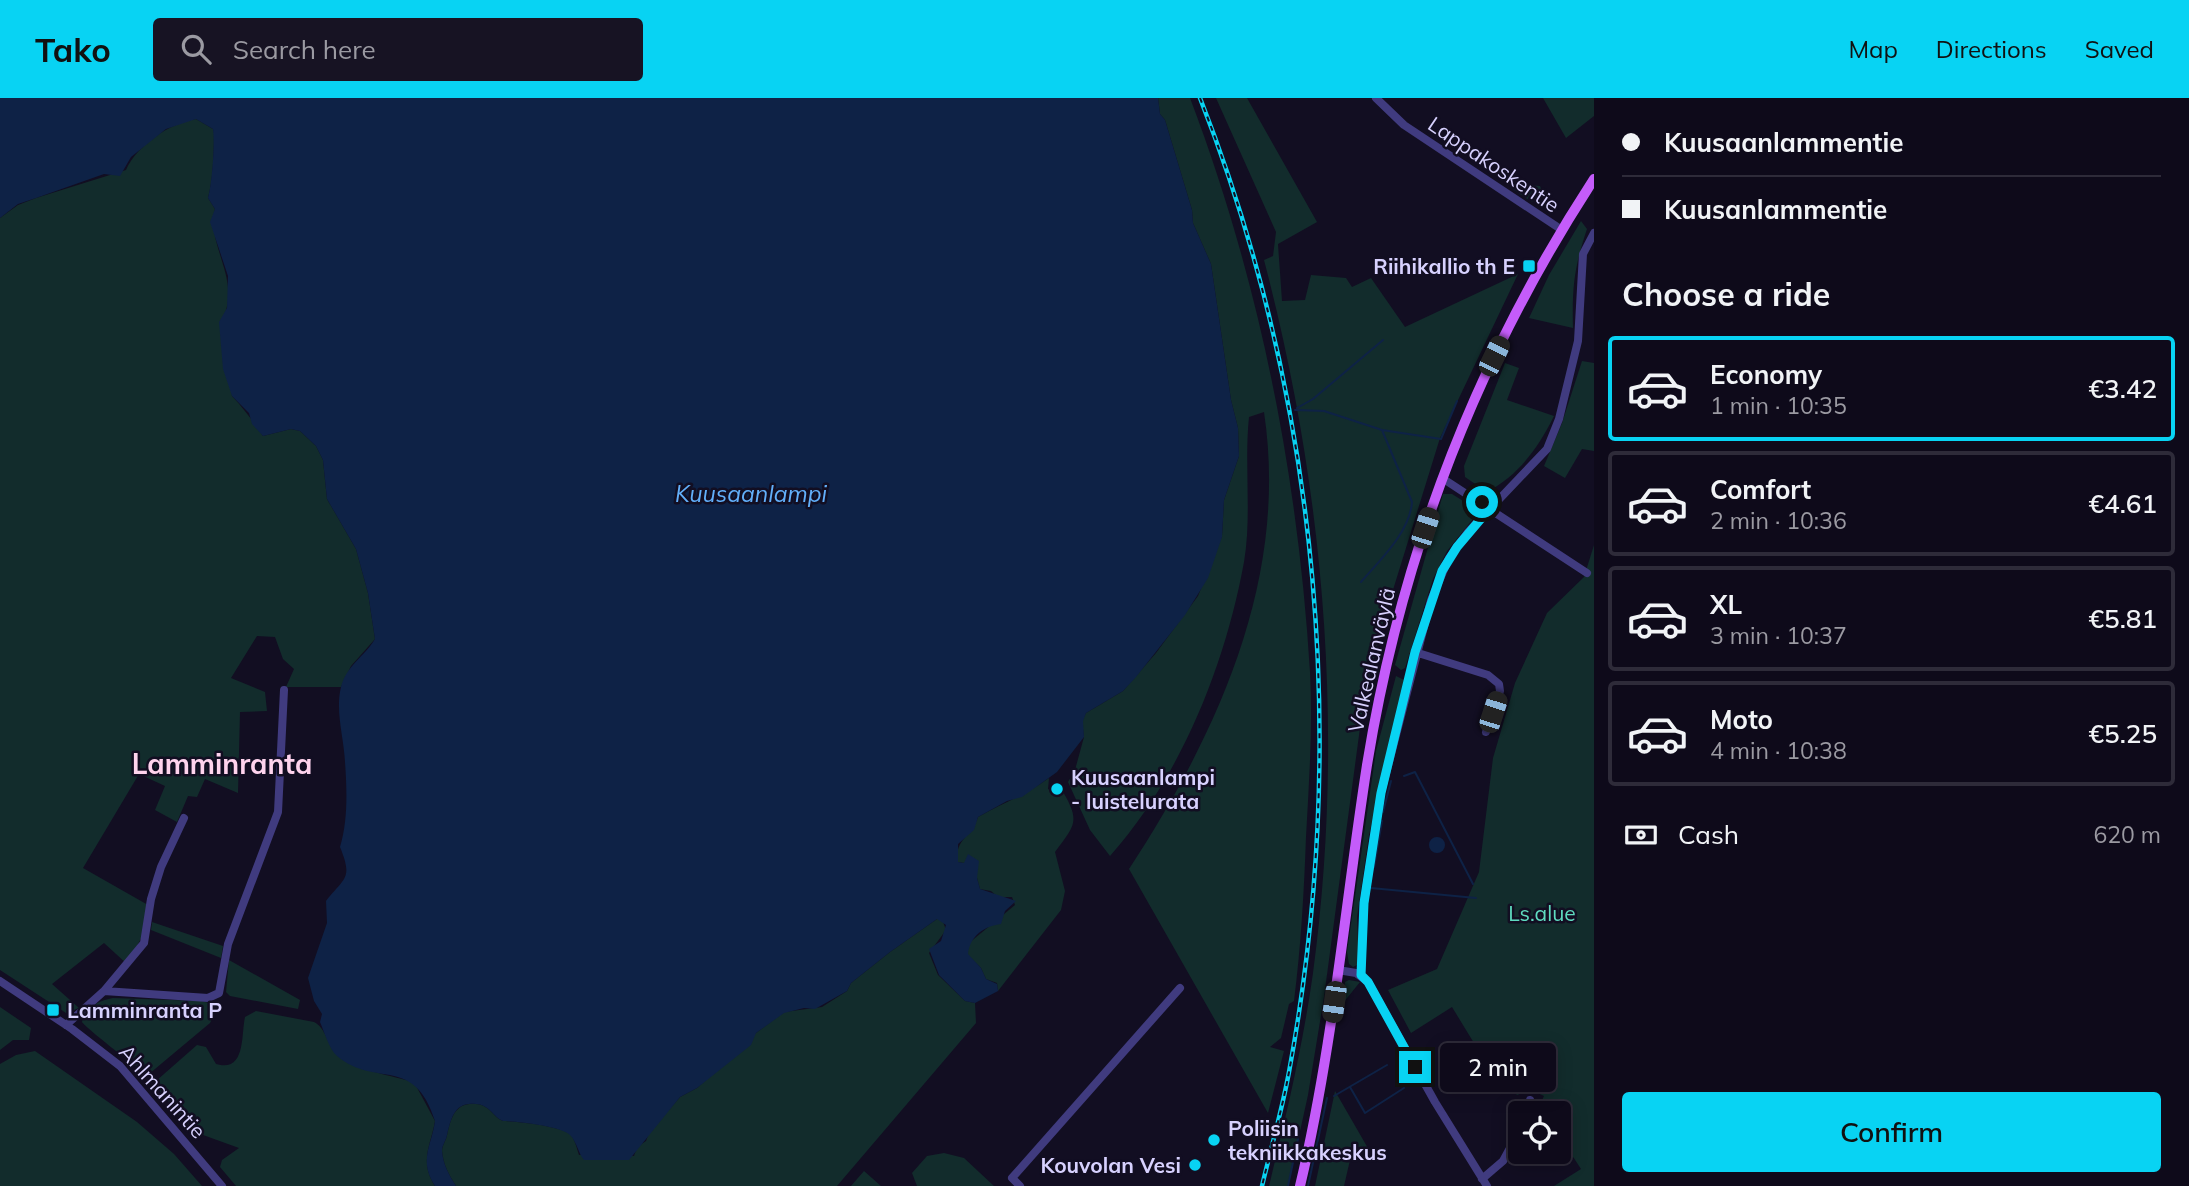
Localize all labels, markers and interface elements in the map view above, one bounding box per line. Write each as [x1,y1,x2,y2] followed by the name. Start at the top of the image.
[153,18,643,81] search box
[35,29,111,70] text: Tako
[177,30,215,68] icon: search
[233,33,376,66] text: Search here
[1848,34,1898,64] text: Map
[1936,34,2047,64] text: Directions
[2085,34,2154,64] text: Saved
[1423,110,1565,218] street label: Lappakoskentie
[1664,126,1903,159] text: Kuusaanlammentie
[1664,193,1887,226] text: Kuusanlammentie
[1373,253,1515,279] place label: Riihikallio th E
[1521,258,1537,274] marker: Riihikallio th E
[1622,274,1830,314] text: Choose a ride
[1476,333,1513,379] car
[1626,357,1689,420] icon: car
[1710,358,1822,391] text: Economy
[2088,372,2157,405] text: €3.42
[1710,391,1847,420] text: 1 min · 10:35
[1626,472,1689,535] icon: car
[1710,473,1811,506] text: Comfort
[675,479,828,508] water label: Kuusaanlampi
[1466,486,1498,518] route start
[2088,487,2157,520] text: €4.61
[1409,505,1442,551] car
[1710,506,1847,535] text: 2 min · 10:36
[1342,585,1400,735] street label: Valkealanväylä
[1626,587,1689,650] icon: car
[1710,588,1742,621] text: XL
[2088,602,2157,635] text: €5.81
[1710,621,1847,650] text: 3 min · 10:37
[1477,689,1510,735] car
[1626,702,1689,765] icon: car
[1710,703,1773,736] text: Moto
[2088,717,2157,750] text: €5.25
[1710,736,1847,765] text: 4 min · 10:38
[132,746,312,781] district label: Lamminranta
[1071,764,1215,814] place label: Kuusaanlampi - luistelurata
[1049,781,1065,797] marker: Kuusaanlampi - luistelurata
[1622,816,1660,854] icon: cash
[1678,818,1739,851] text: Cash
[2093,820,2161,849] text: 620 m
[1508,900,1576,926] park label: Ls.alue
[1321,980,1348,1024] car
[67,997,222,1023] place label: Lamminranta P
[45,1002,61,1018] marker: Lamminranta P
[114,1039,212,1143] street label: Ahlmanintie
[1440,1042,1555,1091] callout: 2 min
[1399,1051,1431,1083] route end
[1468,1053,1528,1082] text: 2 min
[1622,1092,2161,1172] button: Confirm
[1508,1101,1571,1164] map controls
[1508,1101,1571,1164] button: locate
[1228,1115,1387,1165] place label: Poliisin tekniikkakeskus
[1206,1132,1222,1148] marker: Poliisin tekniikkakeskus
[1040,1152,1181,1178] place label: Kouvolan Vesi
[1187,1157,1203,1173] marker: Kouvolan Vesi

